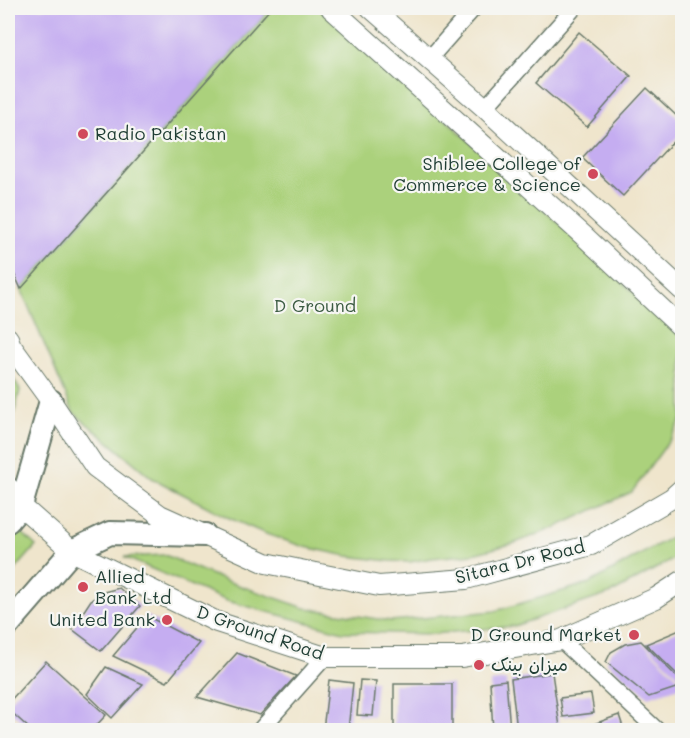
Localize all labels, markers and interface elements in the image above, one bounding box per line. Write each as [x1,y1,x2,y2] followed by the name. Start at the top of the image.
[95,121,226,145] place label: Radio Pakistan
[76,127,90,141] marker: Radio Pakistan
[393,151,582,196] place label: Shiblee College of Commerce & Science
[586,167,600,181] marker: Shiblee College of Commerce & Science
[274,293,356,317] park label: D Ground
[452,533,587,589] street label: Sitara Dr Road
[95,564,171,609] place label: Allied Bank Ltd
[76,580,90,594] marker: Allied Bank Ltd
[194,599,327,665] street label: D Ground Road
[49,607,155,631] place label: United Bank
[160,613,174,627] marker: United Bank
[471,622,622,646] place label: D Ground Market
[627,628,641,642] marker: D Ground Market
[491,652,568,676] place label: میزان بینک
[472,658,486,672] marker: میزان بینک

